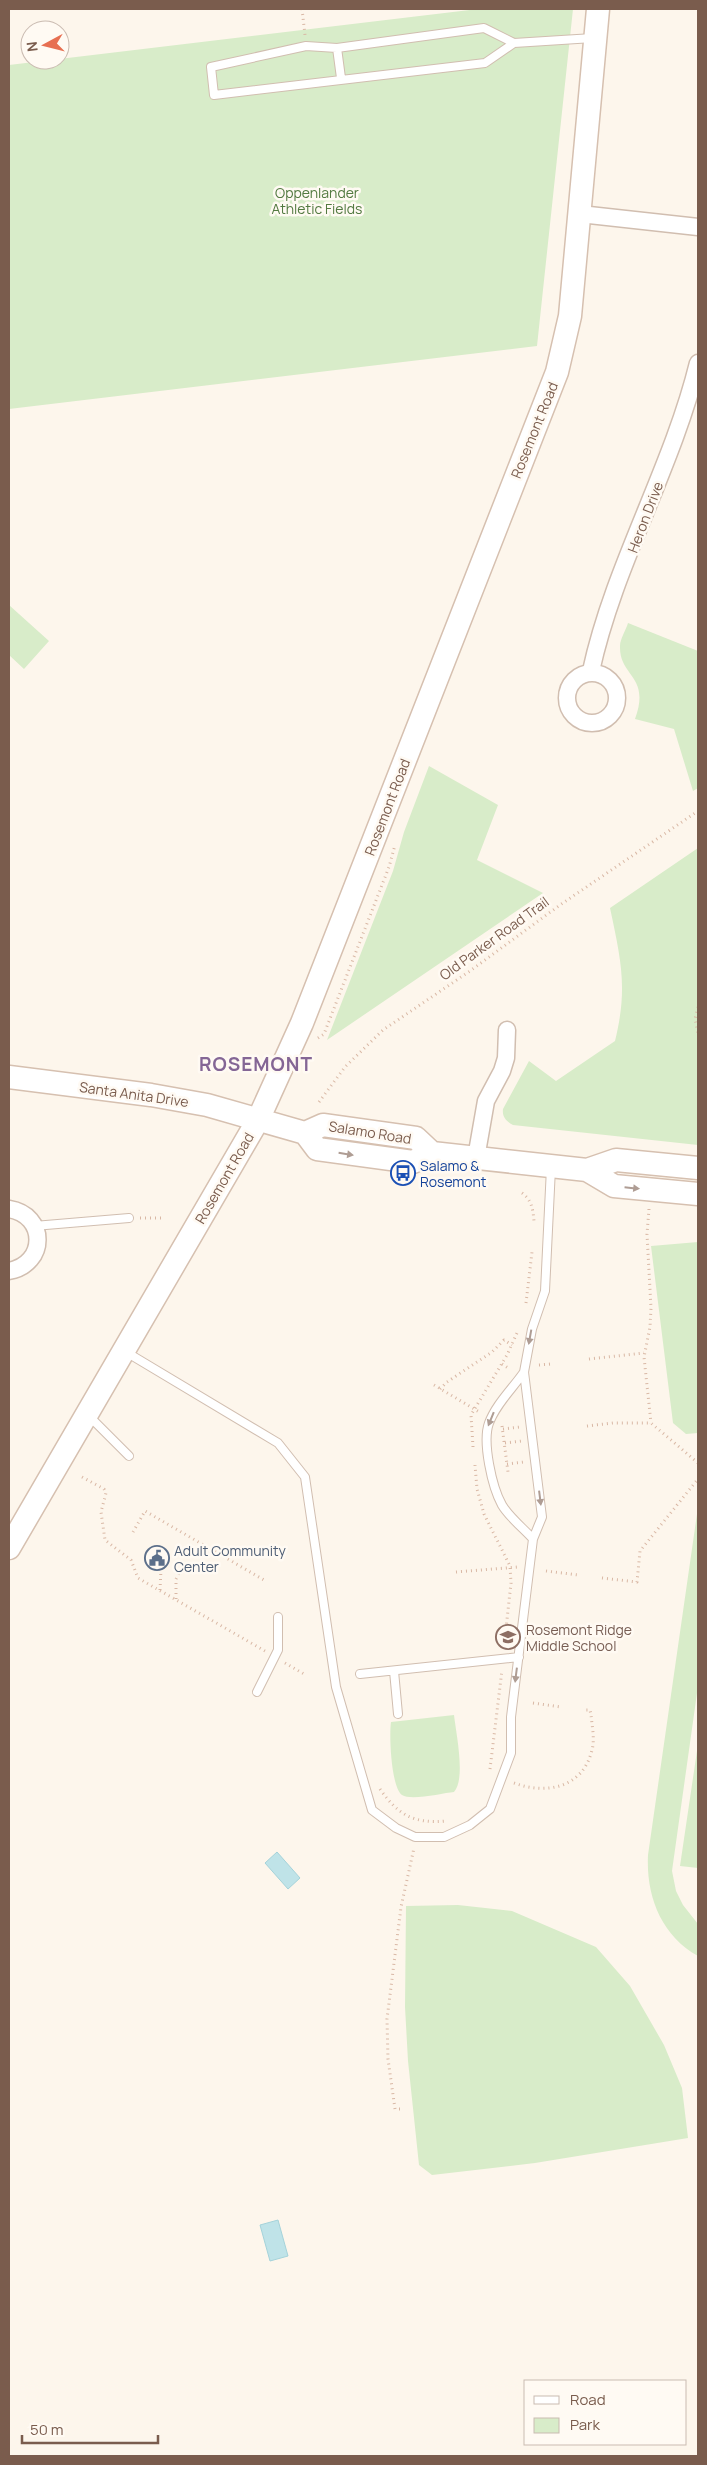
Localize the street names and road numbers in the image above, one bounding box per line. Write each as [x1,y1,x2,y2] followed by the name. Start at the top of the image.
[506,379,562,481] street label: Rosemont Road
[623,479,667,555] street label: Heron Drive
[360,756,414,858] street label: Rosemont Road
[435,892,553,984] street label: Old Parker Road Trail
[78,1077,190,1111] street label: Santa Anita Drive
[327,1116,413,1148] street label: Salamo Road
[190,1129,258,1227] street label: Rosemont Road

